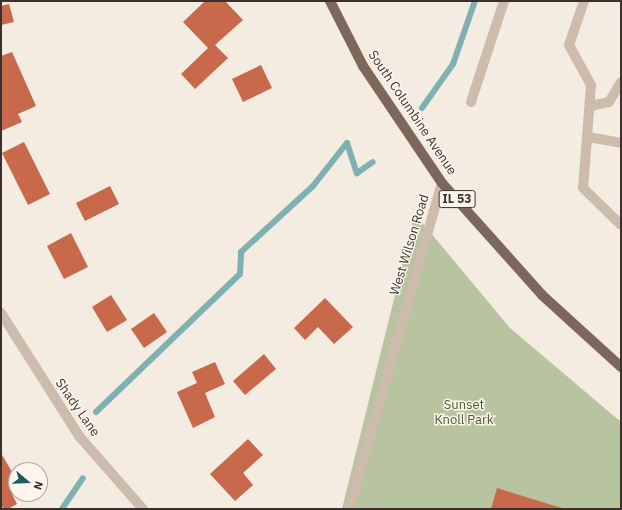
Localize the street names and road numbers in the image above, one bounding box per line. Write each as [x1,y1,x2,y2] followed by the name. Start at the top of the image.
[365,48,459,178] street label: South Columbine Avenue
[438,189,476,209] road number: IL 53
[387,193,433,297] street label: West Wilson Road
[51,376,103,440] street label: Shady Lane

